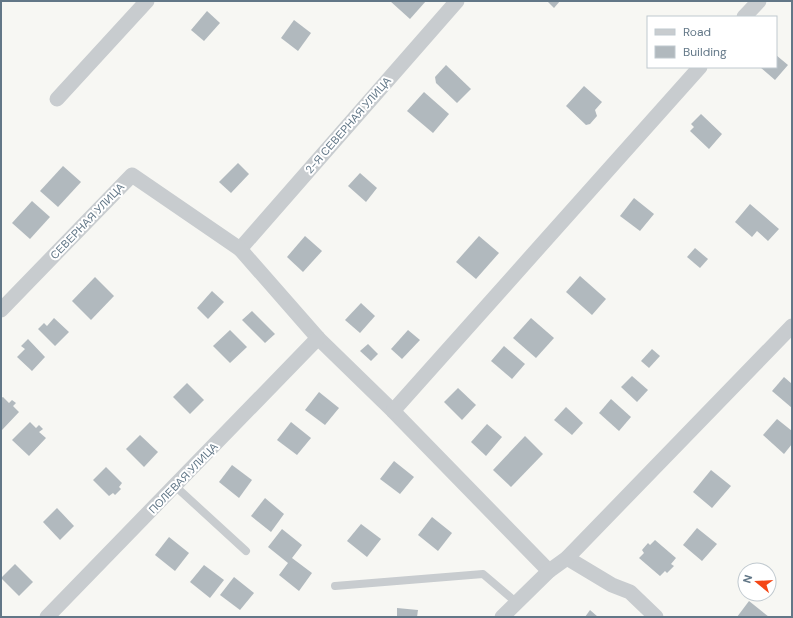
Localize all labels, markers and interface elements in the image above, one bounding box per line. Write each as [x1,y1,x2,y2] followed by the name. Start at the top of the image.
[647,16,777,68] legend
[683,24,711,40] text: Road
[683,44,727,60] text: Building
[302,73,394,176] street label: 2-Я СЕВЕРНАЯ УЛИЦА
[47,179,127,262] street label: СЕВЕРНАЯ УЛИЦА
[146,439,221,516] street label: ПОЛЕВАЯ УЛИЦА
[737,562,777,602] north arrow
[740,573,755,585] text: N

